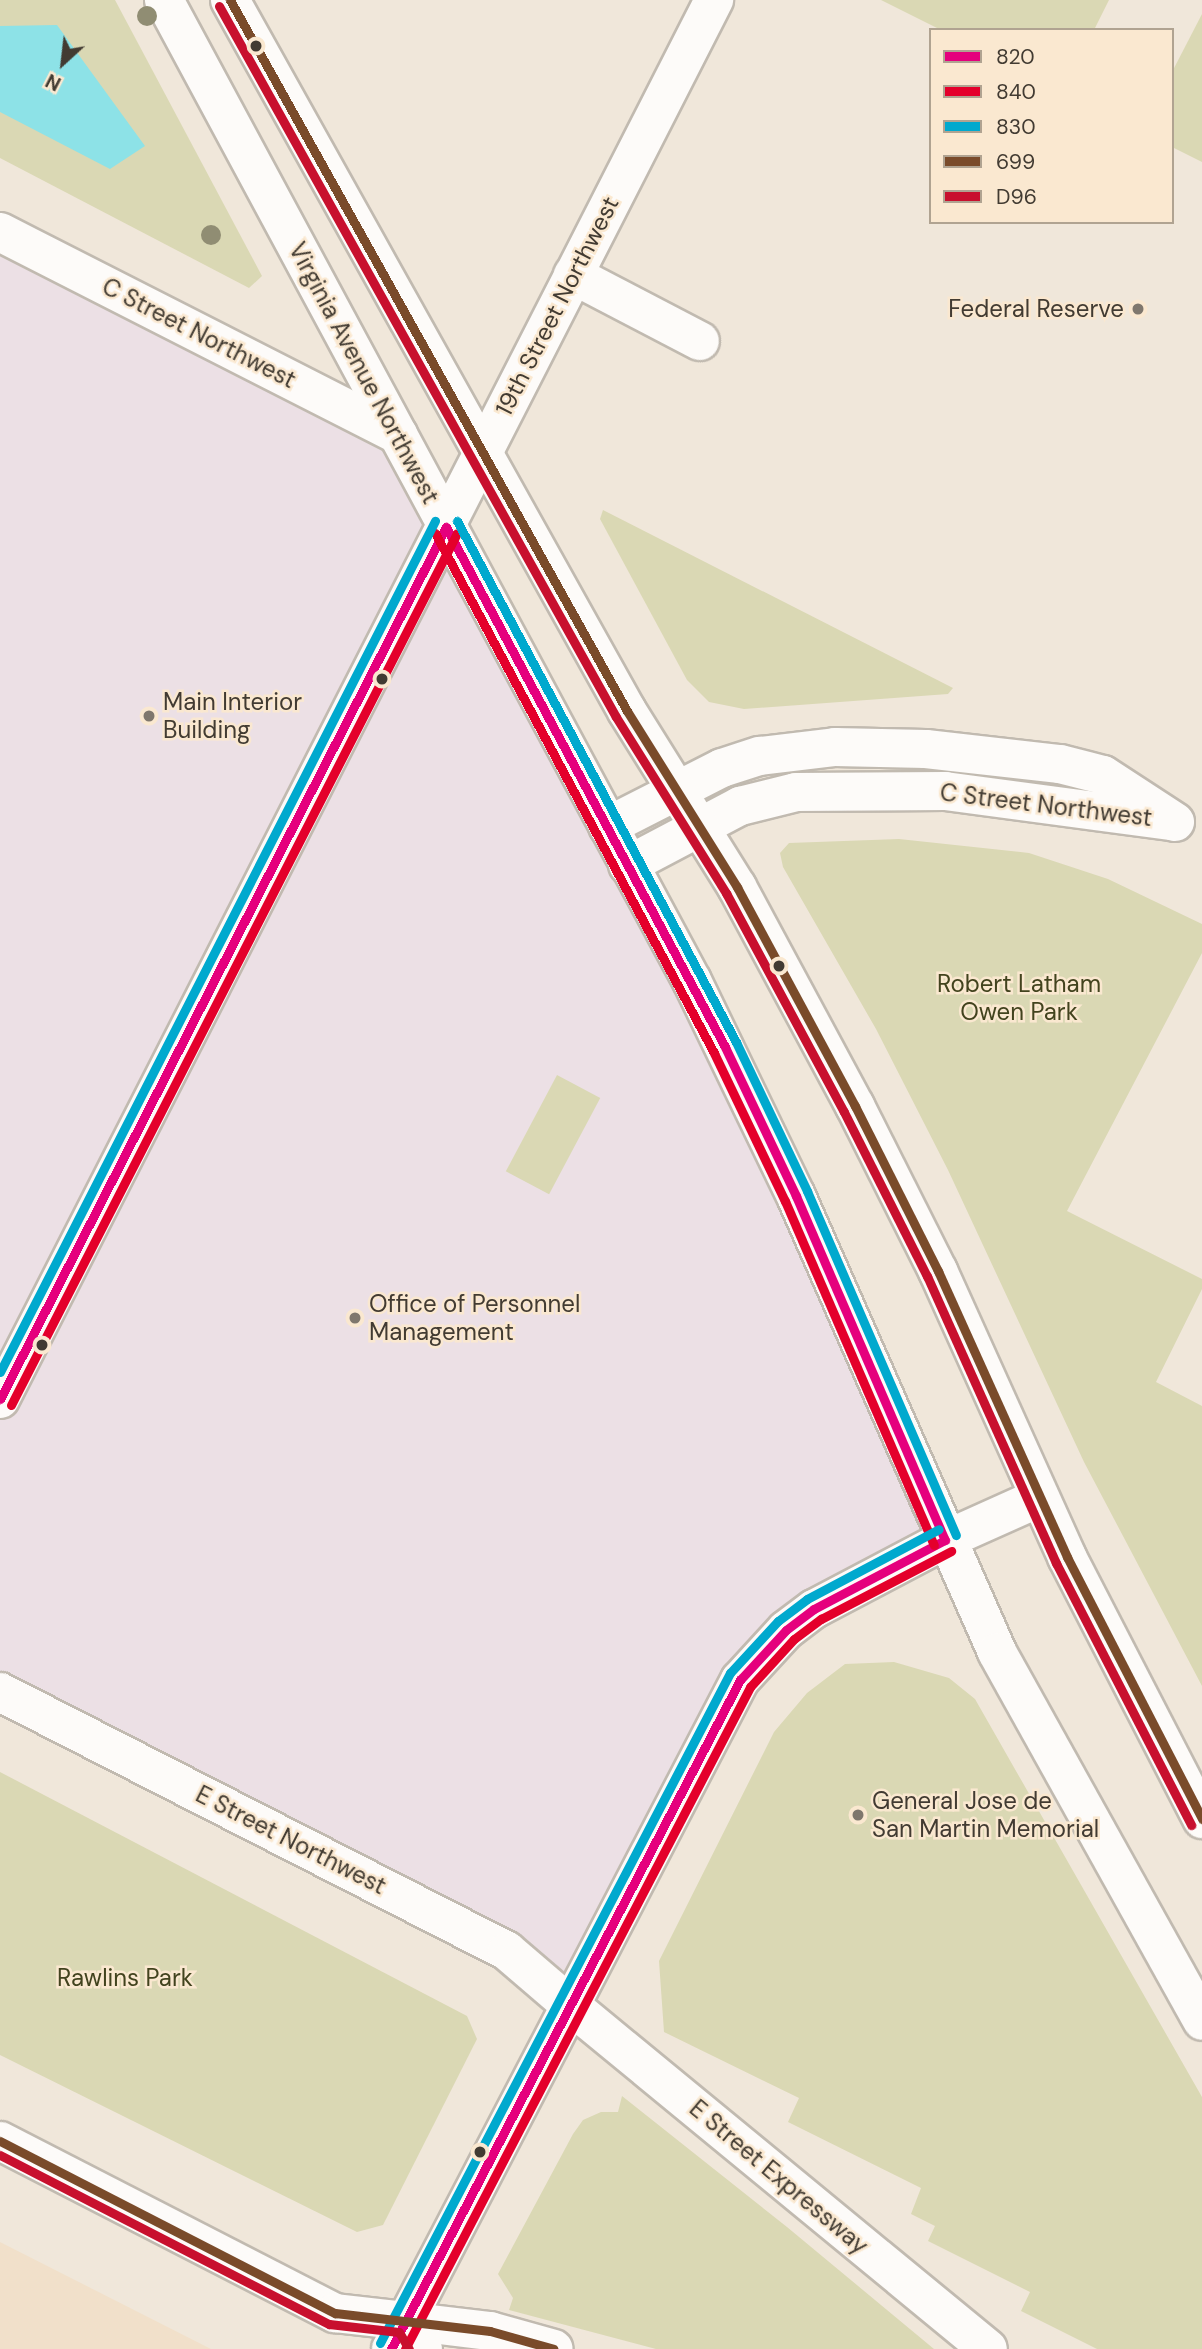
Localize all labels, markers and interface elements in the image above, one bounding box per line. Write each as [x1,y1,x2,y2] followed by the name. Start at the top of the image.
[28,28,98,98] north arrow
[929,28,1174,224] legend
[249,39,263,53] unlabelled marker
[996,43,1035,71] text: 820
[41,68,65,96] text: N
[996,78,1036,106] text: 840
[996,113,1036,141] text: 830
[996,148,1035,176] text: 699
[996,183,1037,211] text: D96
[489,192,625,420] street label: 19th Street Northwest
[283,237,445,509] street label: Virginia Avenue Northwest
[97,272,301,394] street label: C Street Northwest
[948,295,1124,323] place label: Federal Reserve
[1130,301,1146,317] marker: Federal Reserve
[375,672,389,686] unlabelled marker
[163,688,302,744] place label: Main Interior Building
[141,708,157,724] marker: Main Interior Building
[938,778,1154,832] street label: C Street Northwest
[772,959,786,973] unlabelled marker
[937,970,1101,1026] park label: Robert Latham Owen Park
[369,1290,580,1346] place label: Office of Personnel Management
[347,1310,363,1326] marker: Office of Personnel Management
[35,1338,49,1352] unlabelled marker
[191,1780,391,1900] street label: E Street Northwest
[872,1787,1099,1843] place label: General Jose de San Martin Memorial
[850,1807,866,1823] marker: General Jose de San Martin Memorial
[57,1964,193,1992] park label: Rawlins Park
[684,2094,874,2260] street label: E Street Expressway
[473,2145,487,2159] unlabelled marker

